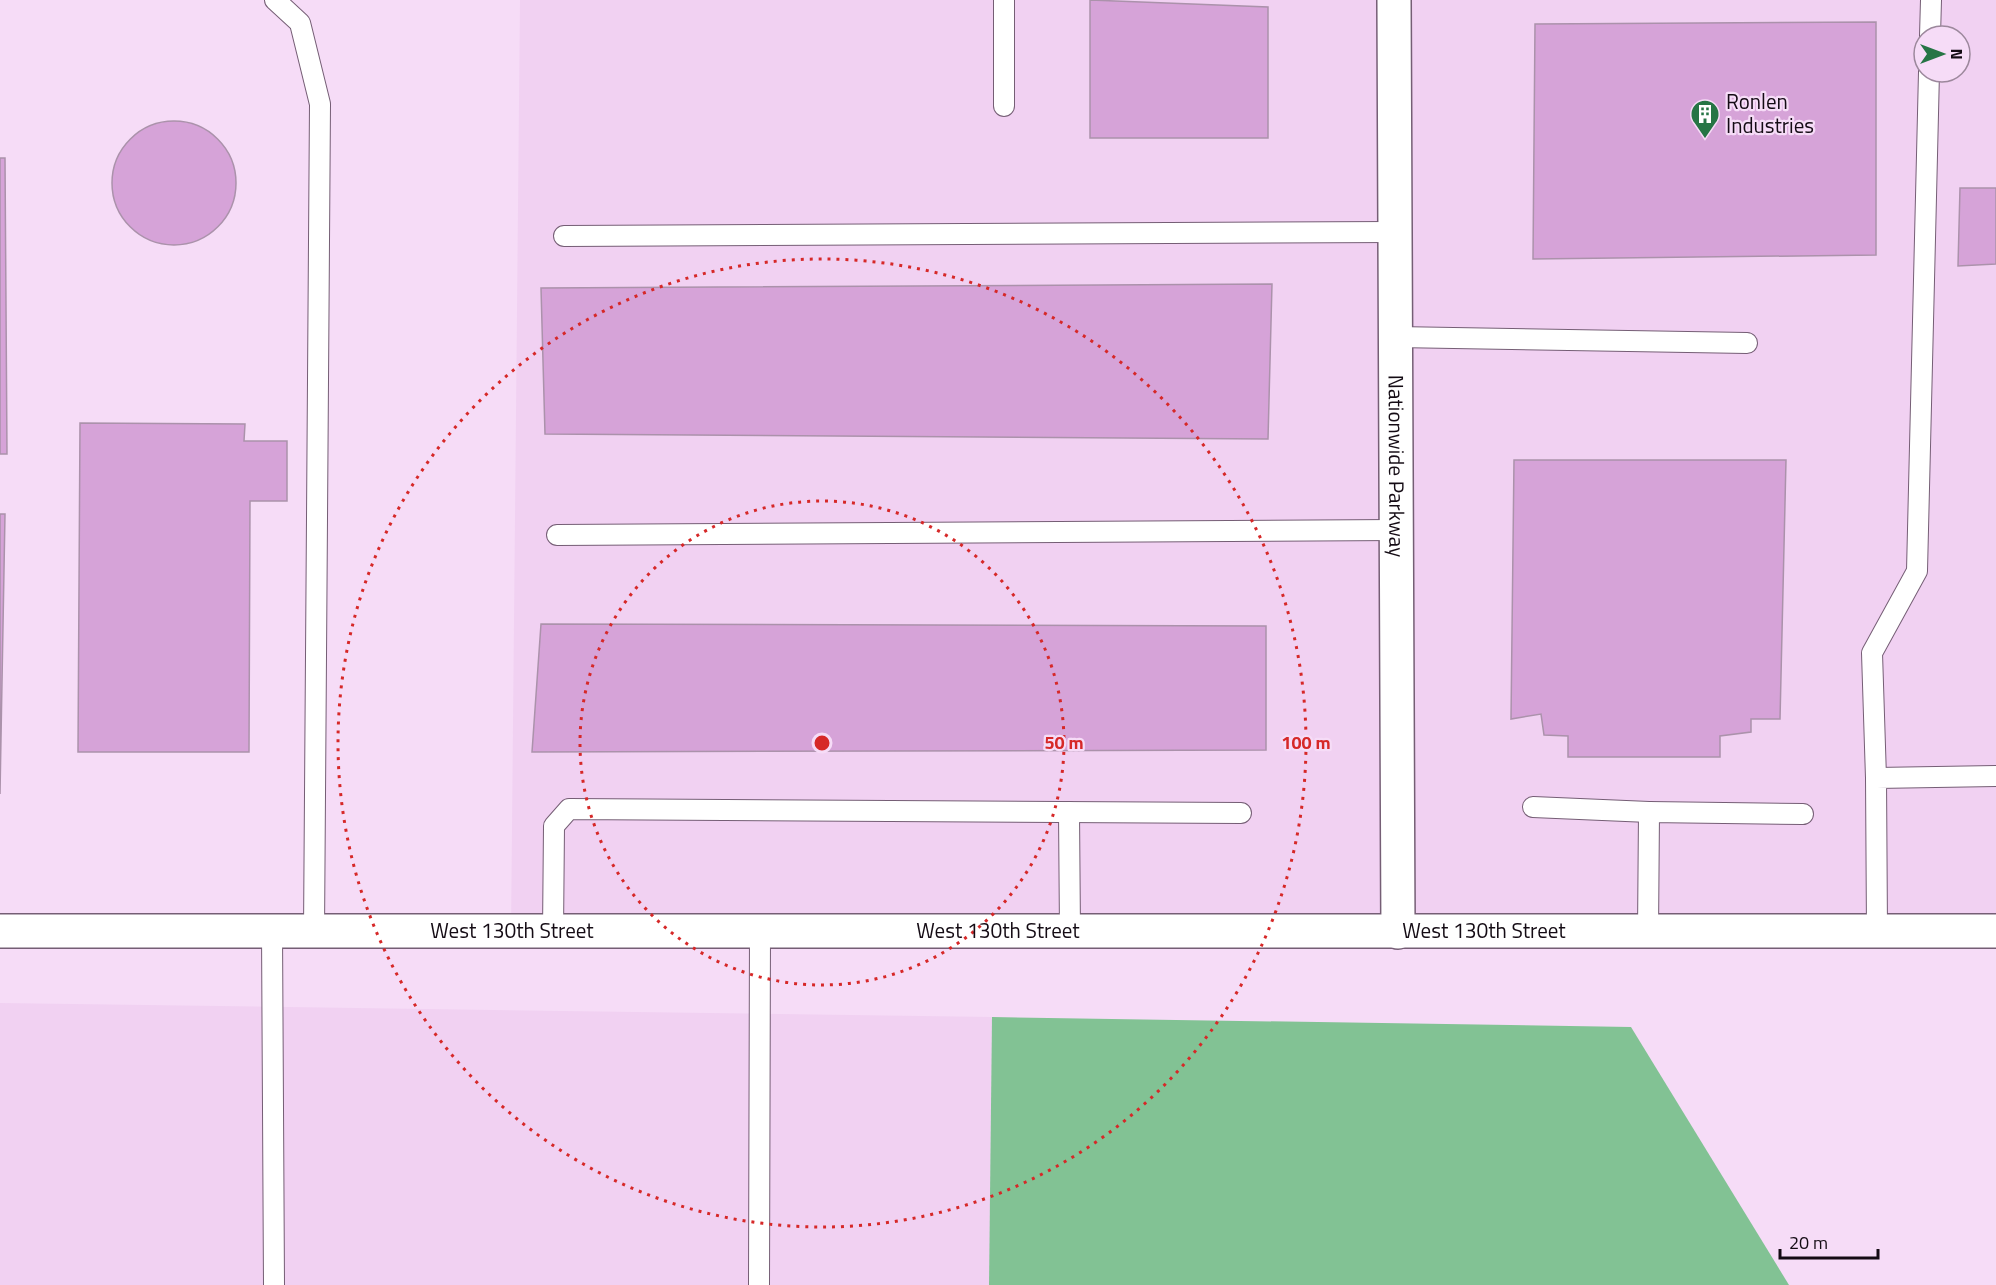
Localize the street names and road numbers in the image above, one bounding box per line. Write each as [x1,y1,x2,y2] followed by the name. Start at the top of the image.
[1381,375,1413,557] street label: Nationwide Parkway
[430,914,594,946] street label: West 130th Street
[916,914,1080,946] street label: West 130th Street
[1402,914,1566,946] street label: West 130th Street

